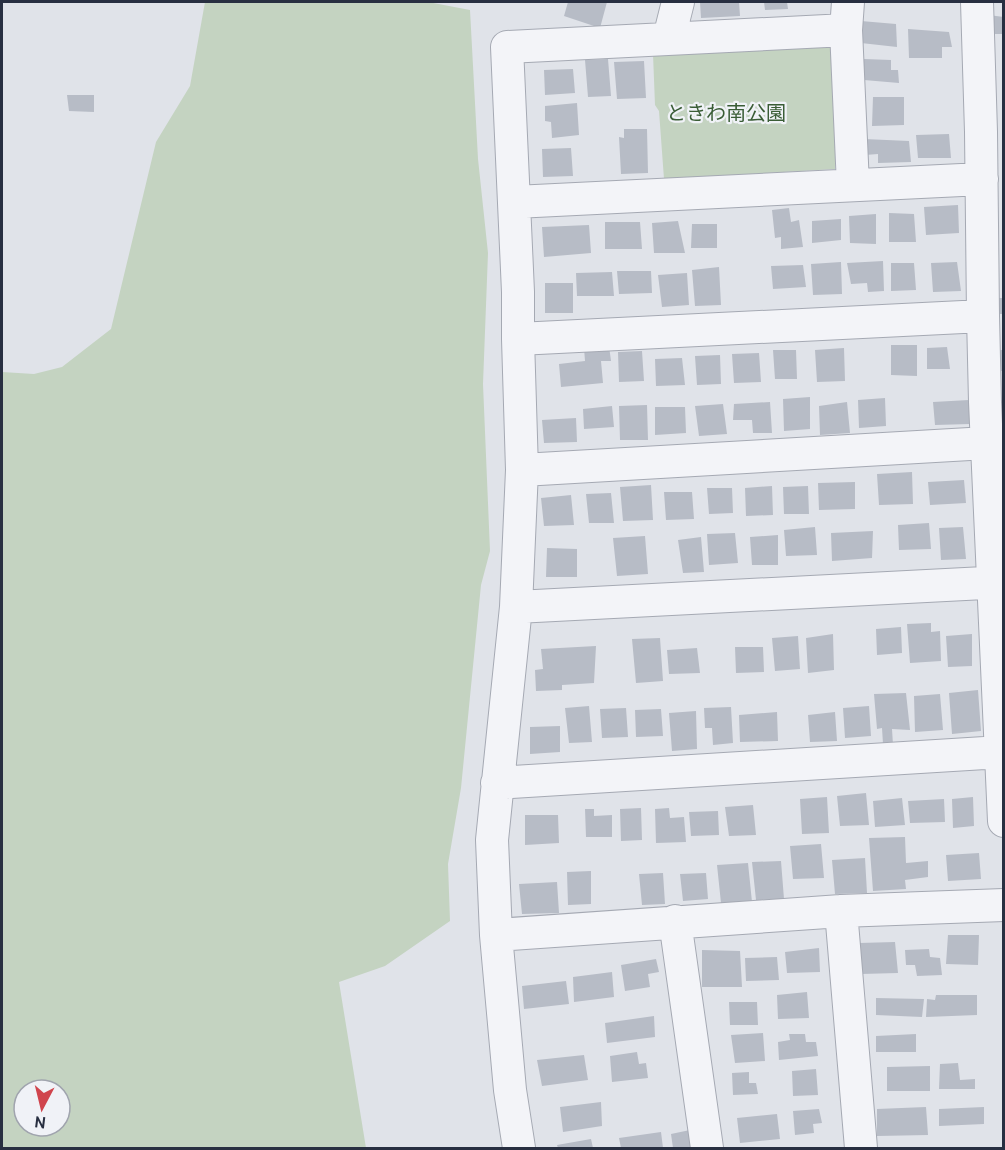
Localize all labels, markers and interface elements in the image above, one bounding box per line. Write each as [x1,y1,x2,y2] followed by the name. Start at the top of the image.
[666,101,786,125] park label: ときわ南公園
[12,1078,72,1138] north arrow
[33,1112,47,1133] text: N

